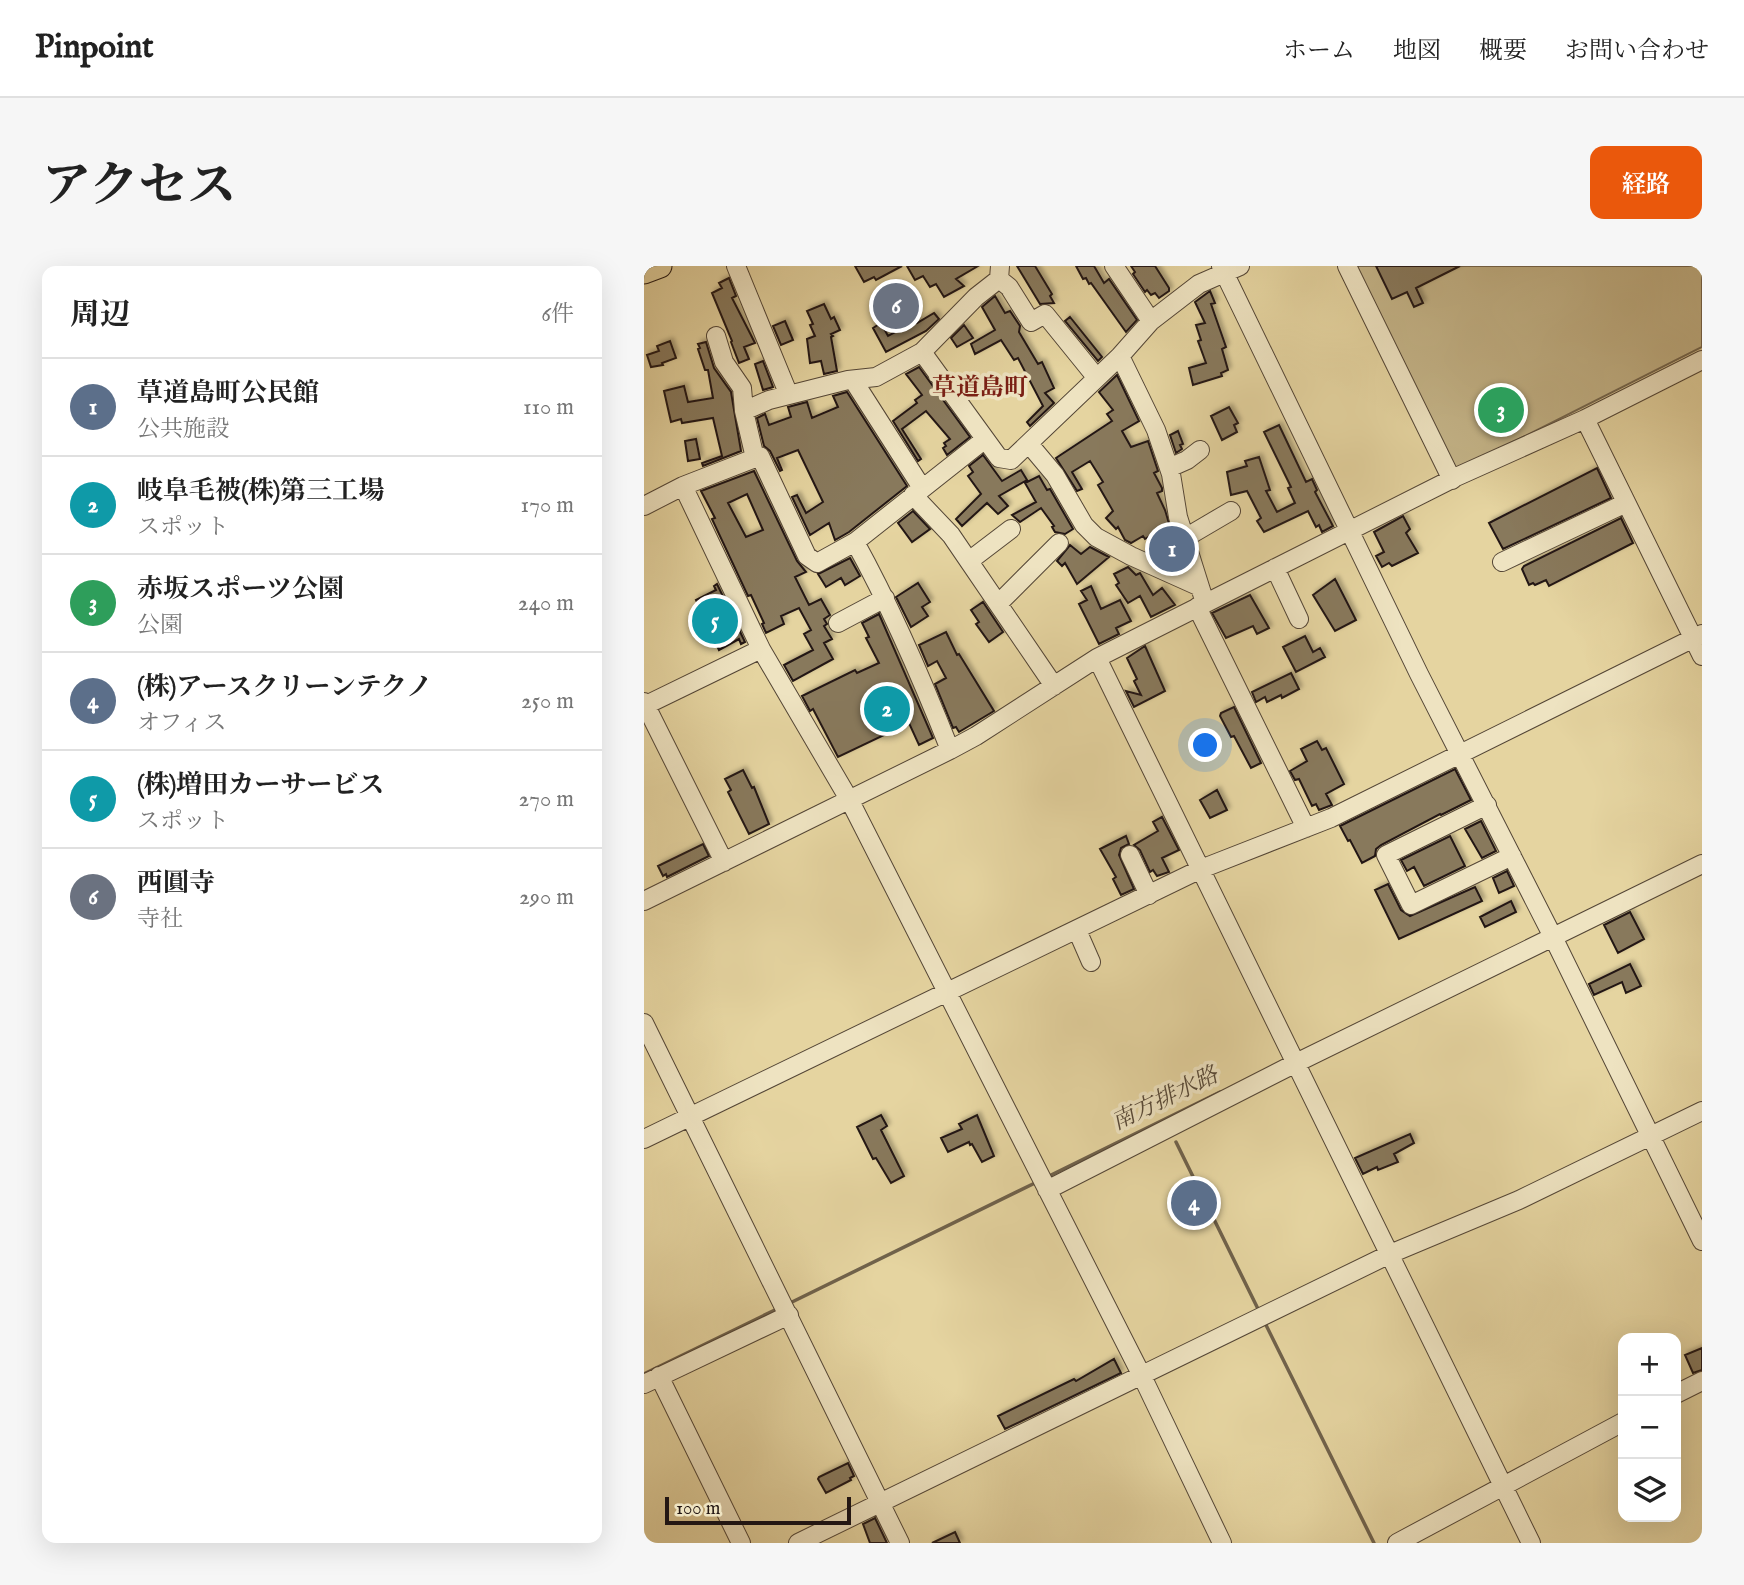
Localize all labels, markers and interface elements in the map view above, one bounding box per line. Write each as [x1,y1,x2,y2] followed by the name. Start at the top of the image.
[35,27,154,69] text: Pinpoint
[1283,36,1355,67] text: ホーム
[1393,36,1441,67] text: 地図
[1479,36,1527,67] text: 概要
[1565,36,1709,67] text: お問い合わせ
[1590,146,1702,219] button: 経路
[42,157,237,219] text: アクセス
[873,280,919,332] pin: 6
[70,297,130,335] text: 周辺
[541,300,574,329] text: 6件
[932,373,1028,404] district label: 草道島町
[137,377,319,410] text: 草道島町公民館
[1478,384,1524,436] pin: 3
[89,393,97,422] text: 1
[523,393,574,422] text: 110 m
[137,415,229,444] text: 公共施設
[137,475,384,508] text: 岐阜毛被(株)第三工場
[88,491,98,520] text: 2
[521,491,574,520] text: 170 m
[137,513,229,542] text: スポット
[1149,523,1195,575] pin: 1
[137,573,344,606] text: 赤坂スポーツ公園
[89,589,97,618] text: 3
[518,589,574,618] text: 240 m
[692,595,738,647] pin: 5
[137,611,183,640] text: 公園
[137,671,432,704] text: (株)アースクリーンテクノ
[864,683,910,735] pin: 2
[87,687,99,716] text: 4
[521,687,574,716] text: 250 m
[137,709,226,738] text: オフィス
[1188,728,1222,762] your location
[137,769,384,802] text: (株)増田カーサービス
[89,785,97,814] text: 5
[519,785,574,814] text: 270 m
[137,807,229,836] text: スポット
[137,867,215,900] text: 西圓寺
[88,883,98,912] text: 6
[519,883,574,912] text: 290 m
[137,905,183,934] text: 寺社
[1107,1060,1225,1137] water label: 南方排水路
[1171,1177,1217,1229] pin: 4
[1618,1333,1681,1522] map controls
[1618,1333,1681,1396] button: +
[1618,1396,1681,1459] button: −
[1618,1459,1681,1522] button: layers
[665,1494,850,1526] scale bar
[676,1497,720,1521] text: 100 m

